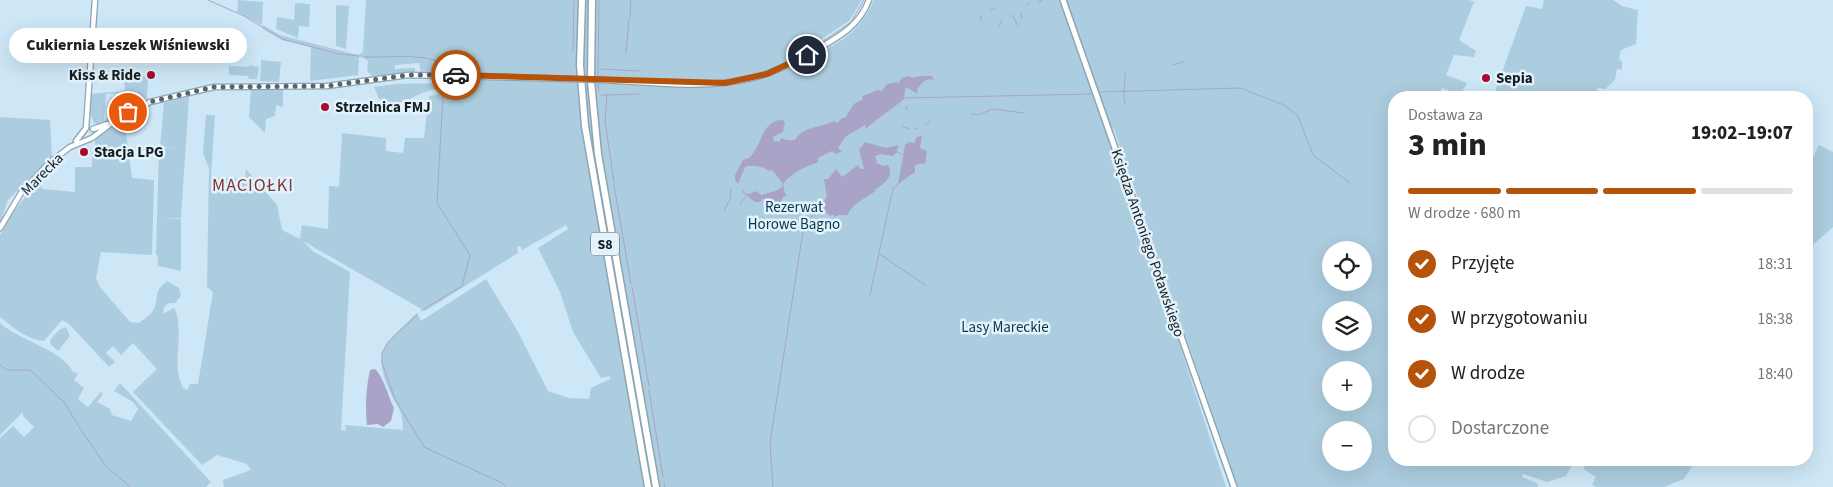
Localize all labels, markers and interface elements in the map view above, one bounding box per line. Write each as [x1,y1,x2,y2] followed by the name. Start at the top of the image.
[9,27,247,62] callout: Cukiernia Leszek Wiśniewski
[26,34,230,56] text: Cukiernia Leszek Wiśniewski
[786,34,828,76] pin
[793,41,821,69] icon: home
[431,50,481,100] courier
[442,61,470,89] icon: car
[69,65,141,86] place label: Kiss & Ride
[1496,68,1533,89] place label: Sepia
[145,69,157,81] marker: Kiss & Ride
[1480,72,1492,84] marker: Sepia
[107,91,149,133] pin
[335,97,431,118] place label: Strzelnica FMJ
[114,98,142,126] icon: bag
[319,101,331,113] marker: Strzelnica FMJ
[1408,104,1483,126] text: Dostawa za
[1691,120,1793,147] text: 19:02–19:07
[1408,122,1487,168] text: 3 min
[94,142,164,163] place label: Stacja LPG
[78,146,90,158] marker: Stacja LPG
[1105,146,1190,340] street label: Księdza Antoniego Poławskiego
[16,148,68,200] street label: Marecka
[212,173,294,198] district label: MACIOŁKI
[748,197,840,235] park label: Rezerwat Horowe Bagno
[1408,202,1521,224] text: W drodze · 680 m
[591,232,619,255] road number: S8
[1322,241,1372,471] map controls
[1322,241,1372,291] button: locate
[1408,250,1436,278] icon: check
[1451,250,1514,277] text: Przyjęte
[1757,253,1793,275] text: 18:31
[1322,301,1372,351] button: layers
[1408,305,1436,333] icon: check
[1451,305,1588,332] text: W przygotowaniu
[1757,308,1793,330] text: 18:38
[961,317,1049,338] park label: Lasy Mareckie
[1408,360,1436,388] icon: check
[1451,360,1525,387] text: W drodze
[1322,361,1372,411] button: +
[1757,363,1793,385] text: 18:40
[1451,415,1549,442] text: Dostarczone
[1322,421,1372,471] button: −

